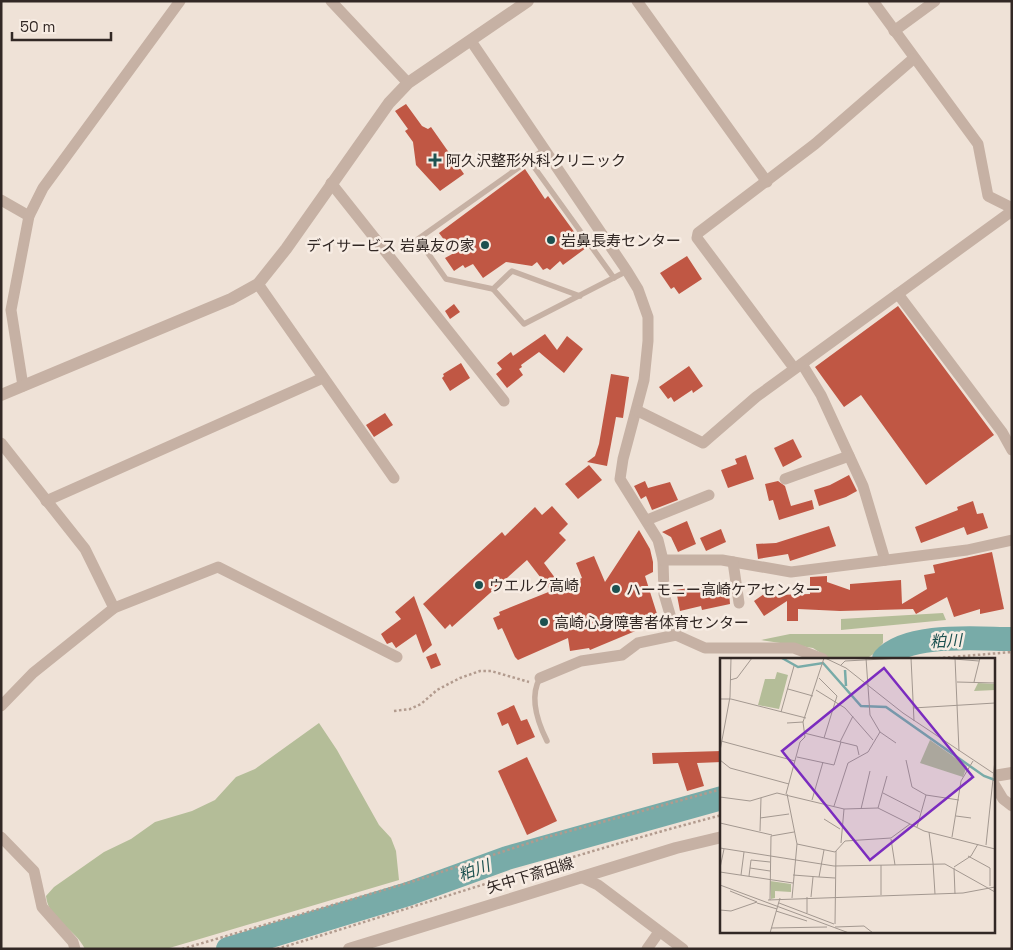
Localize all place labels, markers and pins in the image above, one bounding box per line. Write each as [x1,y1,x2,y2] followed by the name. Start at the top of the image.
[446,151,626,170] place label: 阿久沢整形外科クリニック
[428,153,442,167] marker: 阿久沢整形外科クリニック
[561,231,681,250] place label: 岩鼻長寿センター
[545,234,557,246] marker: 岩鼻長寿センター
[306,236,475,255] place label: デイサービス 岩鼻友の家
[479,239,491,251] marker: デイサービス 岩鼻友の家
[489,576,579,595] place label: ウエルク高崎
[473,579,485,591] marker: ウエルク高崎
[626,580,821,599] place label: ハーモニー高崎ケアセンター
[610,583,622,595] marker: ハーモニー高崎ケアセンター
[554,613,749,632] place label: 高崎心身障害者体育センター
[538,616,550,628] marker: 高崎心身障害者体育センター

